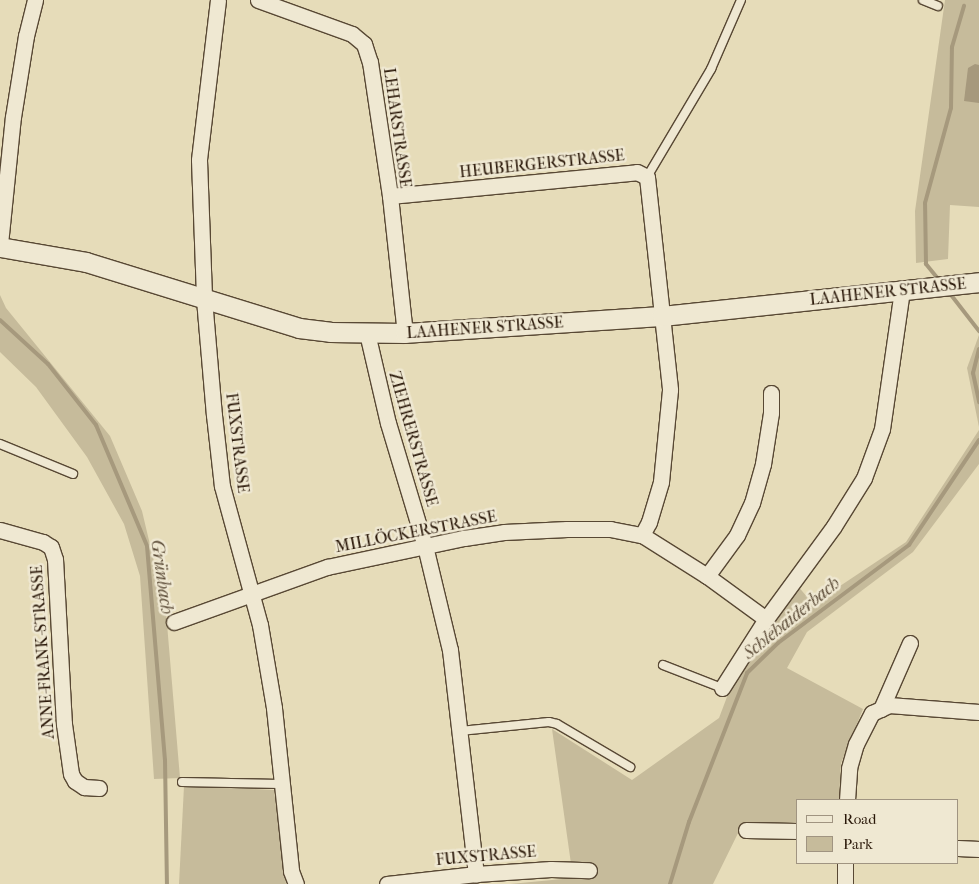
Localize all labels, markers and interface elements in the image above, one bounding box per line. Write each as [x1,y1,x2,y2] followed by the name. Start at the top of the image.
[379,67,415,189] street label: LEHARSTRASSE
[458,146,626,182] street label: HEUBERGERSTRASSE
[809,274,967,310] street label: LAAHENER STRASSE
[406,313,564,343] street label: LAAHENER STRASSE
[385,369,441,509] street label: ZIEHRERSTRASSE
[221,392,253,494] street label: FUXSTRASSE
[334,507,498,557] street label: MILLÖCKERSTRASSE
[145,538,177,616] water label: Grünbach
[27,564,59,740] street label: ANNE-FRANK-STRASSE
[739,573,845,665] water label: Schlehaiderbach
[796,799,959,864] legend
[843,810,876,828] text: Road
[843,835,873,853] text: Park
[435,842,537,870] street label: FUXSTRASSE

